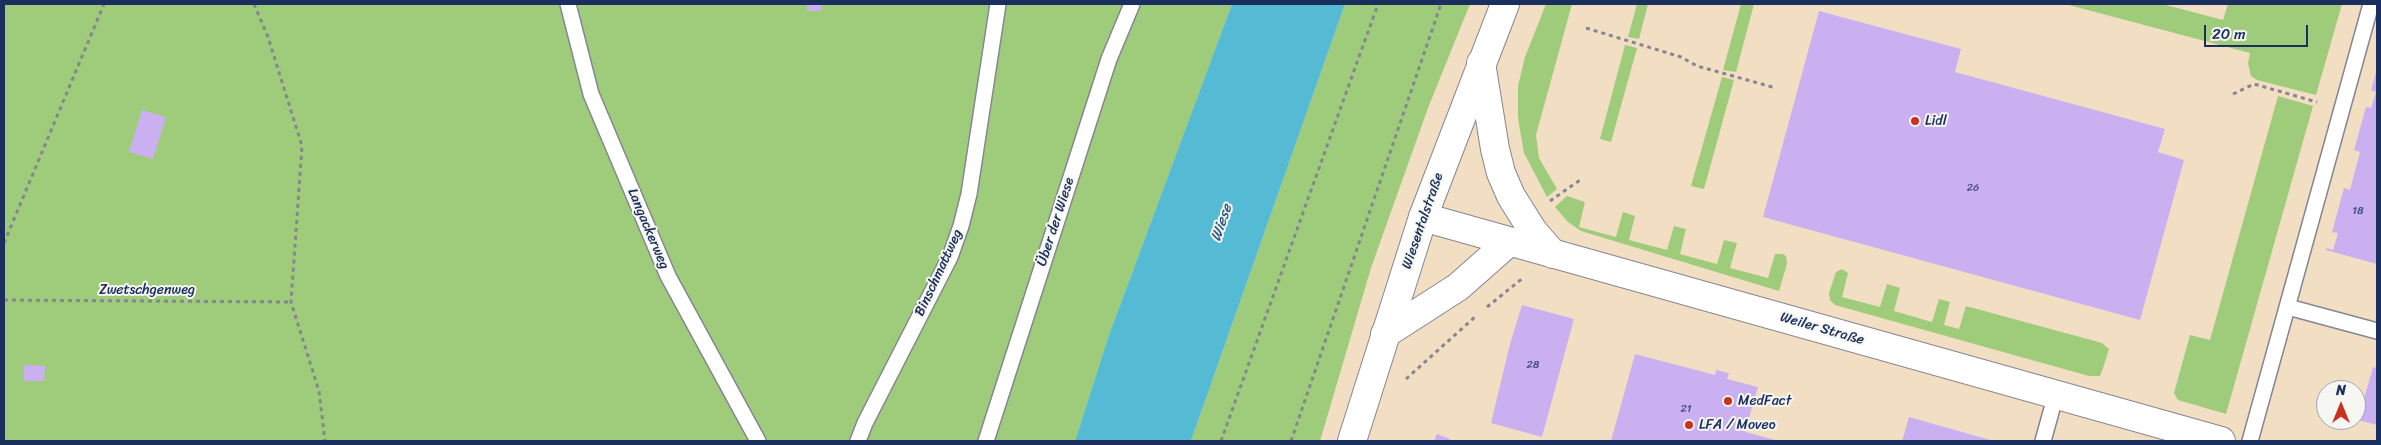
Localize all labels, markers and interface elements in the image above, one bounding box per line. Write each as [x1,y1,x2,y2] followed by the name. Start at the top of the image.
[2206,15,2310,47] scale bar
[2212,21,2246,47] text: 20 m
[1925,113,1947,129] place label: Lidl
[1909,115,1921,127] marker: Lidl
[1399,171,1447,271] street label: Wiesentalstraße
[1034,175,1078,269] street label: Über der Wiese
[1967,181,1979,195] house number: 26
[623,186,673,272] street label: Langackerweg
[1207,202,1237,244] water label: Wiese
[2352,204,2364,218] house number: 18
[912,227,966,319] street label: Binschmattweg
[99,282,195,298] street label: Zwetschgenweg
[1778,309,1866,349] street label: Weiler Straße
[1527,358,1539,372] house number: 28
[2336,378,2346,403] text: N
[2316,380,2366,430] north arrow
[1738,393,1791,409] place label: MedFact
[1722,395,1734,407] marker: MedFact
[1680,402,1692,416] house number: 21
[1699,417,1776,433] place label: LFA / Moveo
[1683,419,1695,431] marker: LFA / Moveo

